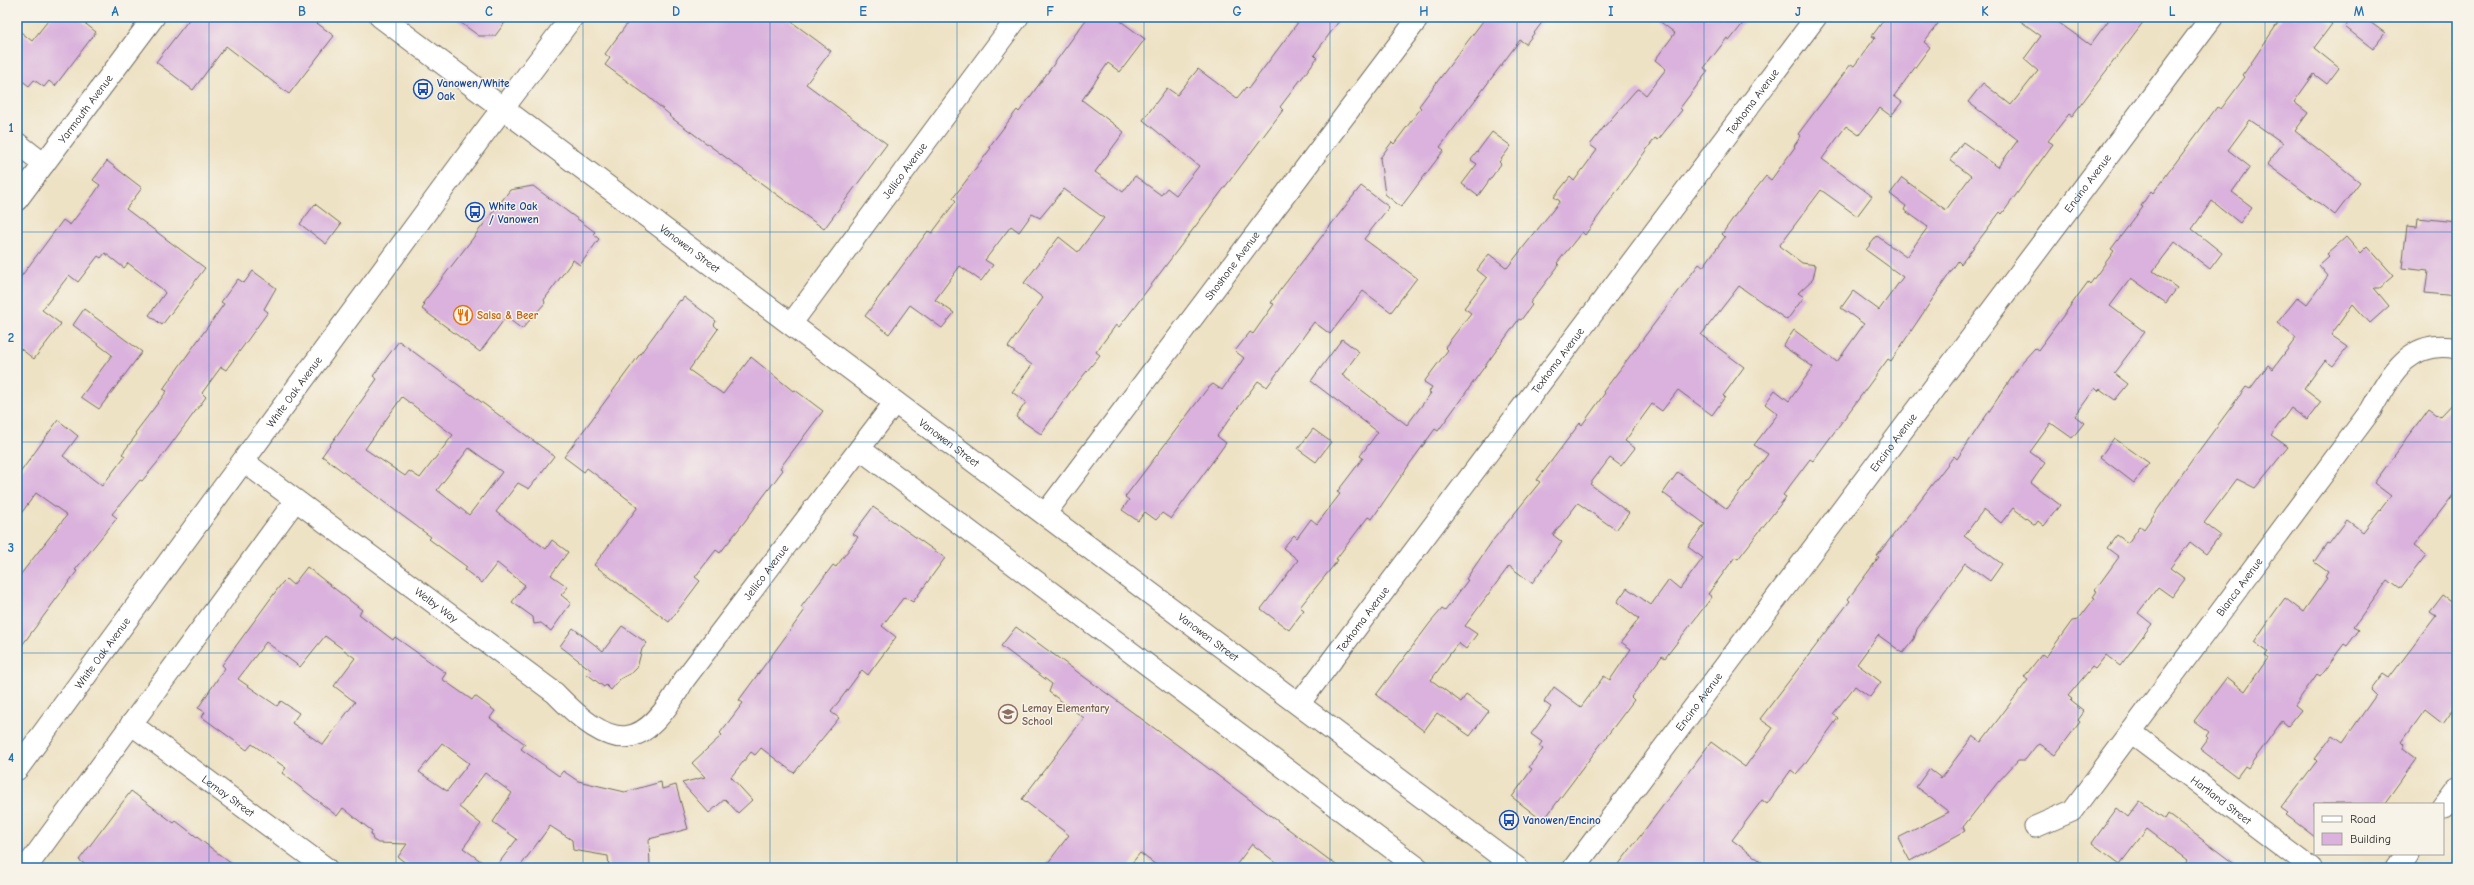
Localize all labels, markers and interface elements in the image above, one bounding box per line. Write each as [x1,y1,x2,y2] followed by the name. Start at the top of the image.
[111,4,119,19] text: A
[298,4,306,19] text: B
[485,4,493,19] text: C
[672,4,680,19] text: D
[859,4,867,19] text: E
[1046,4,1054,19] text: F
[1232,4,1242,19] text: G
[1419,4,1429,19] text: H
[1608,4,1614,19] text: I
[1795,4,1801,19] text: J
[1981,4,1989,19] text: K
[2169,4,2176,19] text: L
[2354,4,2365,19] text: M
[1724,66,1782,137] street label: Texhoma Avenue
[56,72,116,146] street label: Yarmouth Avenue
[437,77,510,103] place label: Vanowen/White Oak
[412,78,434,100] bus stop icon: Vanowen/White Oak
[8,120,14,135] text: 1
[880,140,930,201] street label: Jellico Avenue
[2062,151,2114,215] street label: Encino Avenue
[489,200,539,226] place label: White Oak / Vanowen
[464,201,486,223] bus stop icon: White Oak / Vanowen
[657,222,723,276] street label: Vanowen Street
[1202,228,1263,303] street label: Shoshone Avenue
[452,304,474,326] restaurant icon: Salsa & Beer
[477,309,539,322] place label: Salsa & Beer
[1529,325,1587,396] street label: Texhoma Avenue
[8,330,14,345] text: 2
[264,353,325,430] street label: White Oak Avenue
[1867,410,1920,474] street label: Encino Avenue
[916,416,982,470] street label: Vanowen Street
[8,540,14,555] text: 3
[741,542,792,603] street label: Jellico Avenue
[2214,555,2266,619] street label: Bianca Avenue
[1334,584,1392,655] street label: Texhoma Avenue
[412,585,460,626] street label: Welby Way
[1176,611,1242,665] street label: Vanowen Street
[72,615,133,691] street label: White Oak Avenue
[1673,670,1726,734] street label: Encino Avenue
[1022,702,1109,728] place label: Lemay Elementary School
[997,703,1019,725] school or university icon: Lemay Elementary School
[8,750,14,765] text: 4
[199,773,257,820] street label: Lemay Street
[2188,773,2254,828] street label: Hartland Street
[2314,803,2444,855] legend
[1498,809,1520,831] bus stop icon: Vanowen/Encino
[2350,812,2376,826] text: Road
[1523,814,1601,827] place label: Vanowen/Encino
[2350,832,2391,846] text: Building

